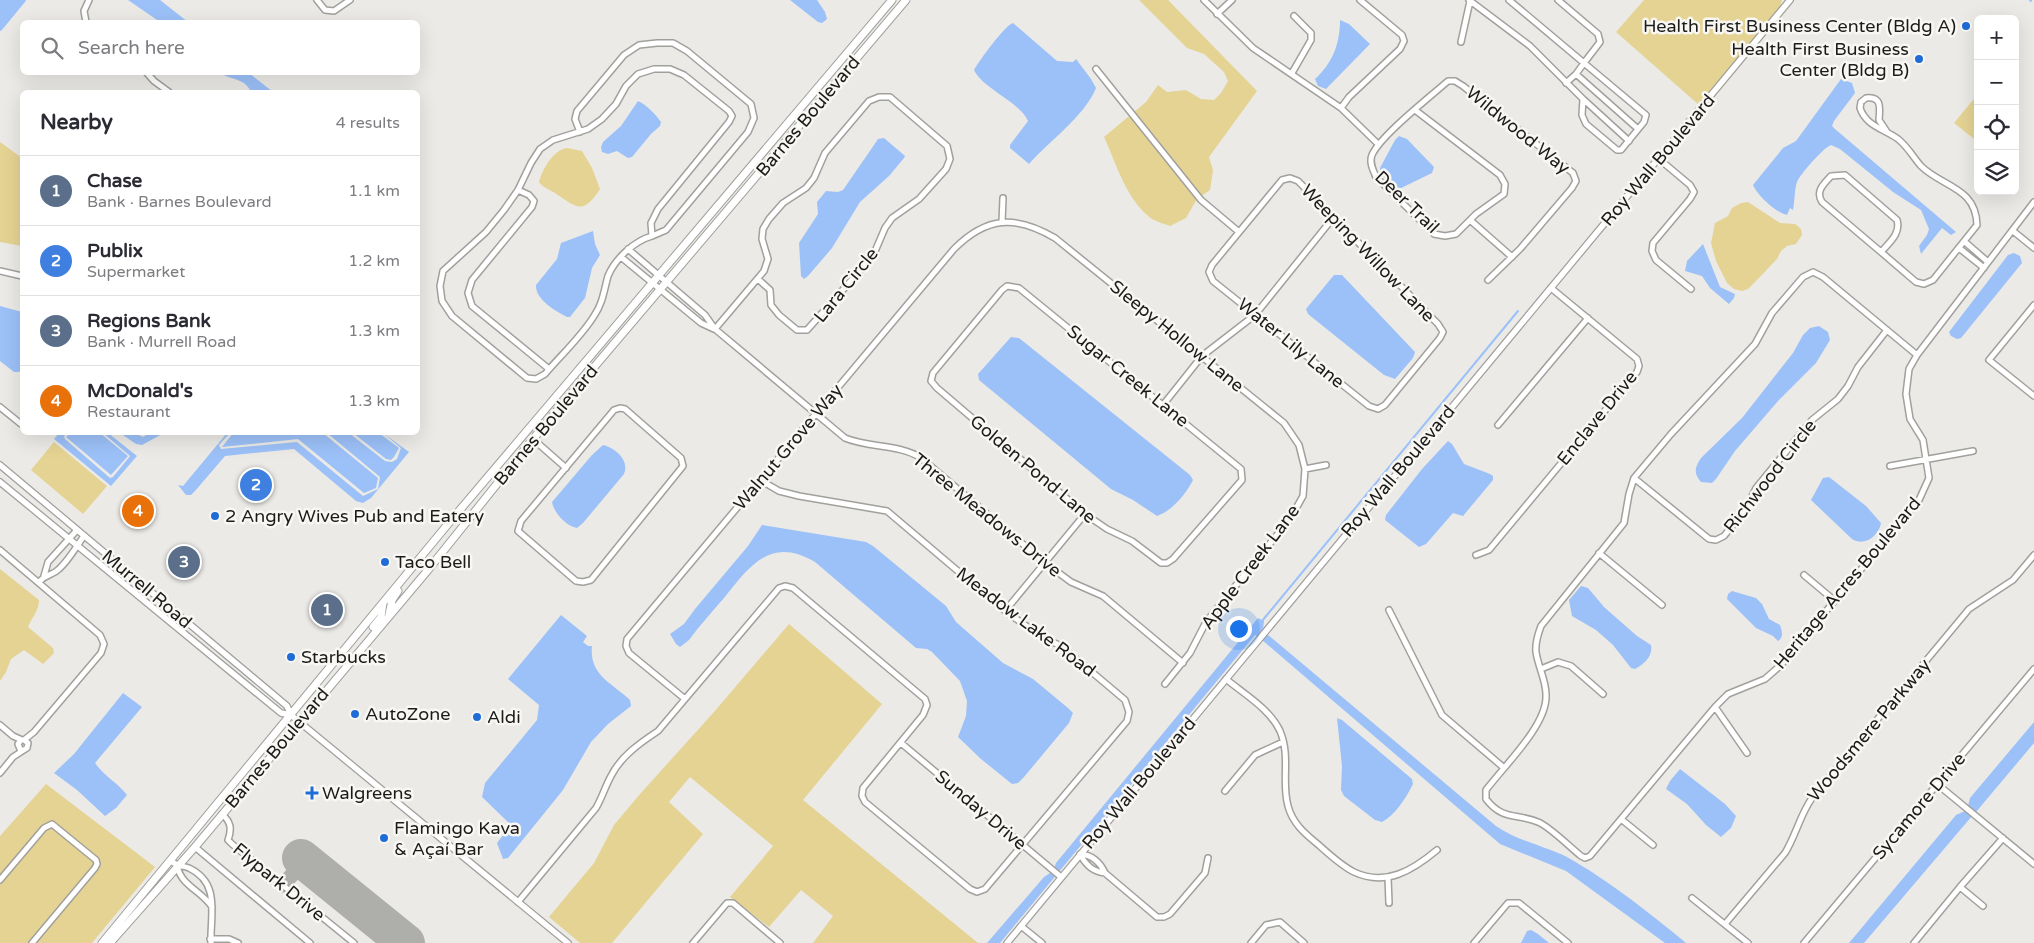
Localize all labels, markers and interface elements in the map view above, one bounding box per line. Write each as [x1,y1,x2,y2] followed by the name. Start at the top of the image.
[1643,15,1956,37] place label: Health First Business Center (Bldg A)
[1974,15,2019,195] map controls
[1974,15,2019,60] button: +
[20,20,420,75] search box
[1960,20,1972,32] marker: Health First Business Center (Bldg A)
[38,34,66,62] icon: search
[78,37,185,59] text: Search here
[1731,38,1909,81] place label: Health First Business Center (Bldg B)
[751,51,865,181] street label: Barnes Boulevard
[1913,53,1925,65] marker: Health First Business Center (Bldg B)
[1974,60,2019,105] button: −
[1462,81,1575,179] street label: Wildwood Way
[1596,89,1720,231] street label: Roy Wall Boulevard
[1974,105,2019,150] button: locate
[40,110,113,135] text: Nearby
[336,113,400,133] text: 4 results
[1974,150,2019,195] button: layers
[1370,166,1444,238] street label: Deer Trail
[87,170,142,192] text: Chase
[1296,179,1440,327] street label: Weeping Willow Lane
[51,181,61,201] text: 1
[348,181,400,201] text: 1.1 km
[87,192,272,212] text: Bank · Barnes Boulevard
[87,240,143,262] text: Publix
[809,243,883,327] street label: Lara Circle
[51,251,61,271] text: 2
[348,251,400,271] text: 1.2 km
[87,262,185,282] text: Supermarket
[1106,275,1248,397] street label: Sleepy Hollow Lane
[1233,293,1349,393] street label: Water Lily Lane
[87,310,211,332] text: Regions Bank
[1063,320,1193,432] street label: Sugar Creek Lane
[51,321,61,341] text: 3
[348,321,400,341] text: 1.3 km
[87,332,236,352] text: Bank · Murrell Road
[489,360,603,490] street label: Barnes Boulevard
[1552,366,1642,470] street label: Enclave Drive
[729,379,847,515] street label: Walnut Grove Way
[87,380,193,402] text: McDonald's
[51,391,61,411] text: 4
[348,391,400,411] text: 1.3 km
[1336,400,1460,542] street label: Roy Wall Boulevard
[87,402,171,422] text: Restaurant
[966,410,1100,528] street label: Golden Pond Lane
[1719,415,1821,537] street label: Richwood Circle
[908,448,1066,582] street label: Three Meadows Drive
[240,466,272,504] pin: 2
[122,492,154,530] pin: 4
[1769,493,1925,673] street label: Heritage Acres Boulevard
[1196,500,1304,634] street label: Apple Creek Lane
[225,505,484,527] place label: 2 Angry Wives Pub and Eatery
[209,510,221,522] marker: 2 Angry Wives Pub and Eatery
[168,543,200,581] pin: 3
[98,545,196,633] street label: Murrell Road
[395,551,471,573] place label: Taco Bell
[379,556,391,568] marker: Taco Bell
[952,562,1100,682] street label: Meadow Lake Road
[311,591,343,629] pin: 1
[1226,616,1252,642] your location
[301,646,386,668] place label: Starbucks
[285,651,297,663] marker: Starbucks
[1803,654,1935,806] street label: Woodsmere Parkway
[220,683,334,813] street label: Barnes Boulevard
[365,703,450,725] place label: AutoZone
[487,706,521,728] place label: Aldi
[349,708,361,720] marker: AutoZone
[471,711,483,723] marker: Aldi
[1077,712,1201,854] street label: Roy Wall Boulevard
[1868,748,1970,864] street label: Sycamore Drive
[931,765,1031,855] street label: Sunday Drive
[322,782,412,804] place label: Walgreens
[306,787,318,799] marker: Walgreens
[394,817,520,860] place label: Flamingo Kava & Açaí Bar
[378,832,390,844] marker: Flamingo Kava & Açaí Bar
[228,838,330,926] street label: Flypark Drive

